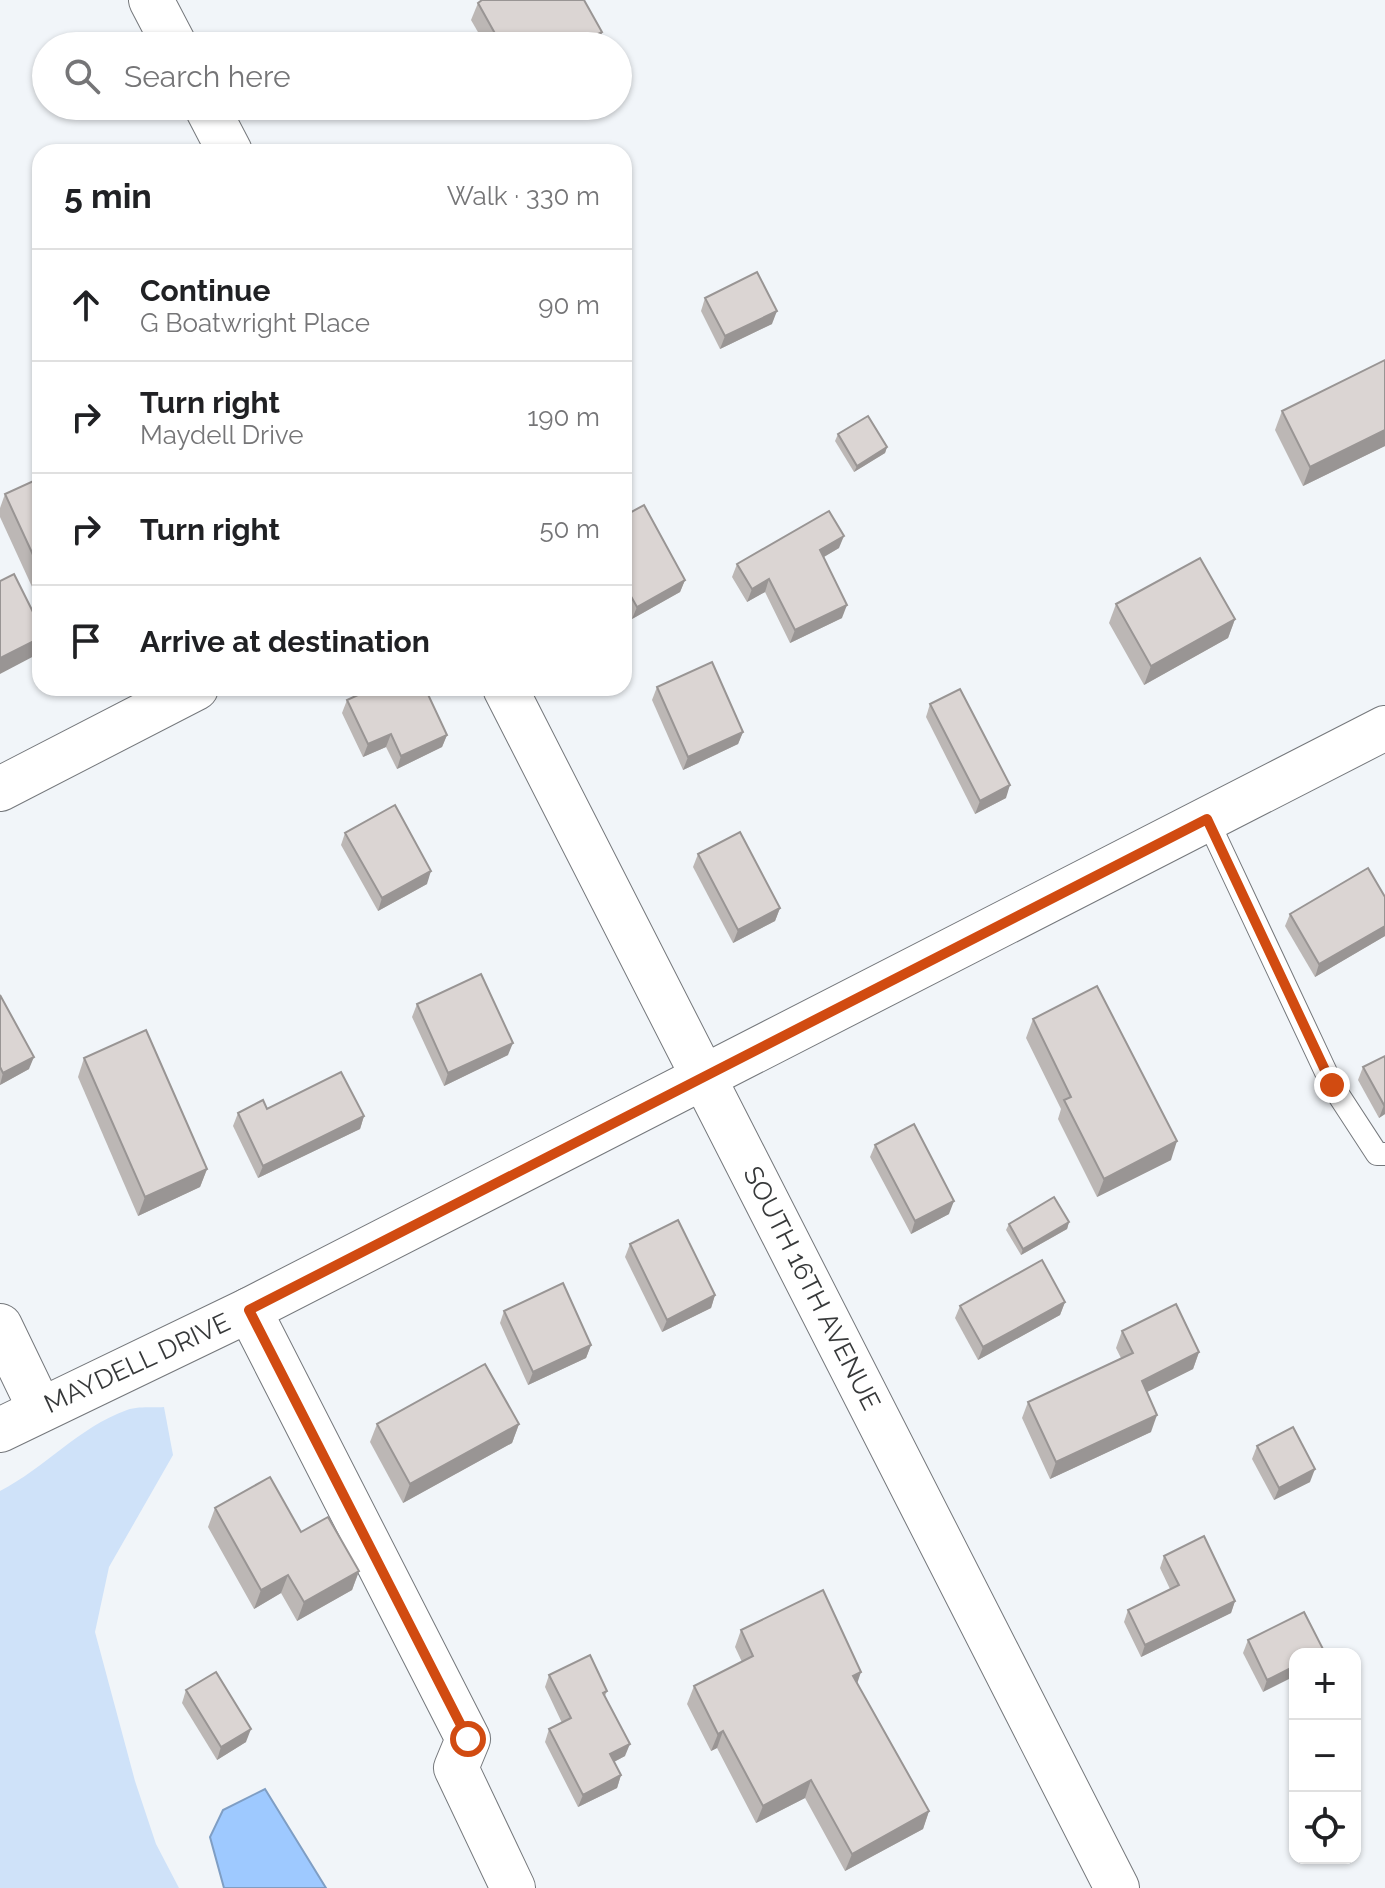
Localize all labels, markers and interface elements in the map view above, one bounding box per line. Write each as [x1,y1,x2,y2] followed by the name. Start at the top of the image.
[32,32,632,120] search box
[60,54,104,98] icon: search
[124,59,291,94] text: Search here
[64,176,152,216] text: 5 min
[447,181,600,211] text: Walk · 330 m
[140,273,271,308] text: Continue
[64,283,108,327] icon: ahead
[538,290,600,320] text: 90 m
[140,308,370,338] text: G Boatwright Place
[140,385,280,420] text: Turn right
[64,395,108,439] icon: right
[527,402,600,432] text: 190 m
[140,420,304,450] text: Maydell Drive
[64,507,108,551] icon: right
[140,512,280,547] text: Turn right
[539,514,600,544] text: 50 m
[64,619,108,663] icon: arrive
[140,624,430,659] text: Arrive at destination
[1314,1067,1350,1103] route end
[738,1161,886,1415] street label: SOUTH 16TH AVENUE
[39,1307,235,1419] street label: MAYDELL DRIVE
[1289,1648,1361,1864] map controls
[1289,1648,1361,1720] button: +
[1289,1720,1361,1792] button: −
[450,1721,486,1757] route start
[1289,1792,1361,1864] button: locate

